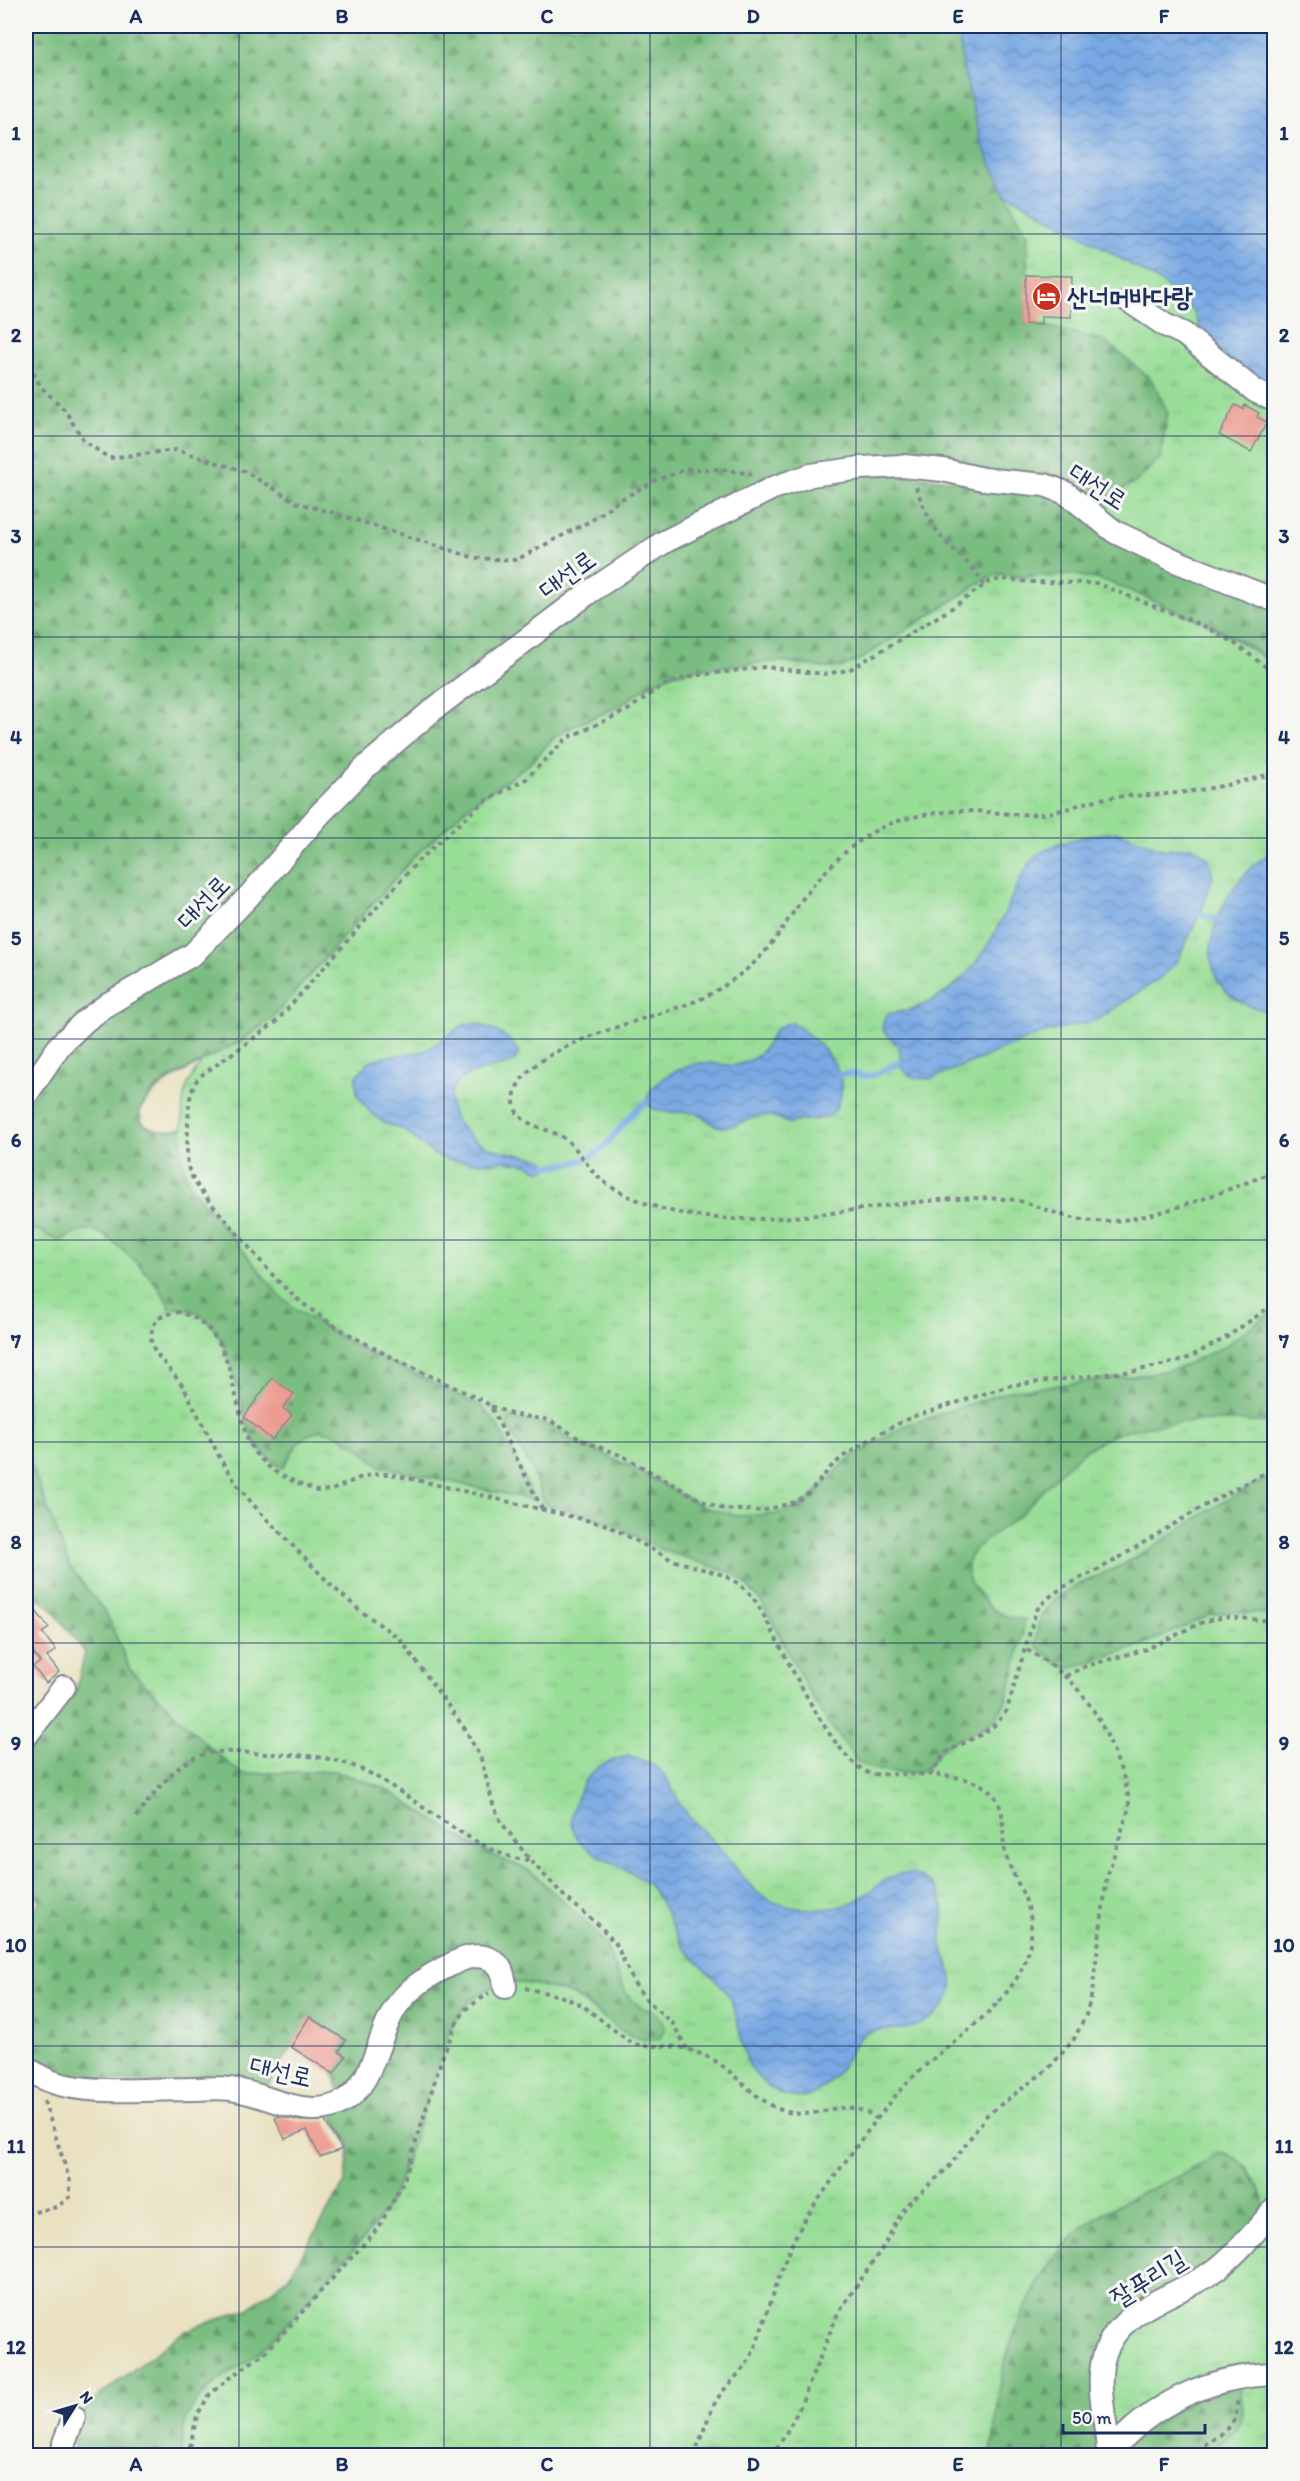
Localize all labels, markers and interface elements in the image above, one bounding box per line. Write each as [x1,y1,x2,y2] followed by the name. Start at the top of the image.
[129,4,143,28] text: A
[336,4,349,28] text: B
[541,4,554,28] text: C
[746,4,760,28] text: D
[952,4,964,28] text: E
[1159,4,1170,28] text: F
[11,121,21,145] text: 1
[1279,121,1289,145] text: 1
[1030,281,1062,313] hotel icon: 산너머바다랑
[1067,281,1194,313] place label: 산너머바다랑
[11,323,22,347] text: 2
[1279,323,1290,347] text: 2
[1063,455,1133,517] street label: 대선로
[11,524,22,548] text: 3
[1279,524,1290,548] text: 3
[532,543,602,605] street label: 대선로
[10,725,22,749] text: 4
[1278,725,1290,749] text: 4
[170,868,236,936] street label: 대선로
[11,926,22,950] text: 5
[1279,926,1290,950] text: 5
[11,1128,22,1152] text: 6
[1279,1128,1290,1152] text: 6
[10,1329,21,1353] text: 7
[1278,1329,1289,1353] text: 7
[11,1530,22,1554] text: 8
[1279,1530,1290,1554] text: 8
[11,1731,21,1755] text: 9
[1279,1731,1289,1755] text: 9
[5,1933,27,1957] text: 10
[1273,1933,1295,1957] text: 10
[247,2048,315,2094] street label: 대선로
[7,2134,26,2158] text: 11
[1275,2134,1294,2158] text: 11
[1104,2242,1192,2314] street label: 잘푸리길
[6,2335,26,2359] text: 12
[1274,2335,1294,2359] text: 12
[45,2376,105,2436] north arrow
[76,2387,97,2407] text: N
[1063,2397,1206,2435] scale bar
[1072,2407,1112,2429] text: 50 m
[129,2452,143,2476] text: A
[336,2452,349,2476] text: B
[541,2452,554,2476] text: C
[746,2452,760,2476] text: D
[952,2452,964,2476] text: E
[1159,2452,1170,2476] text: F

